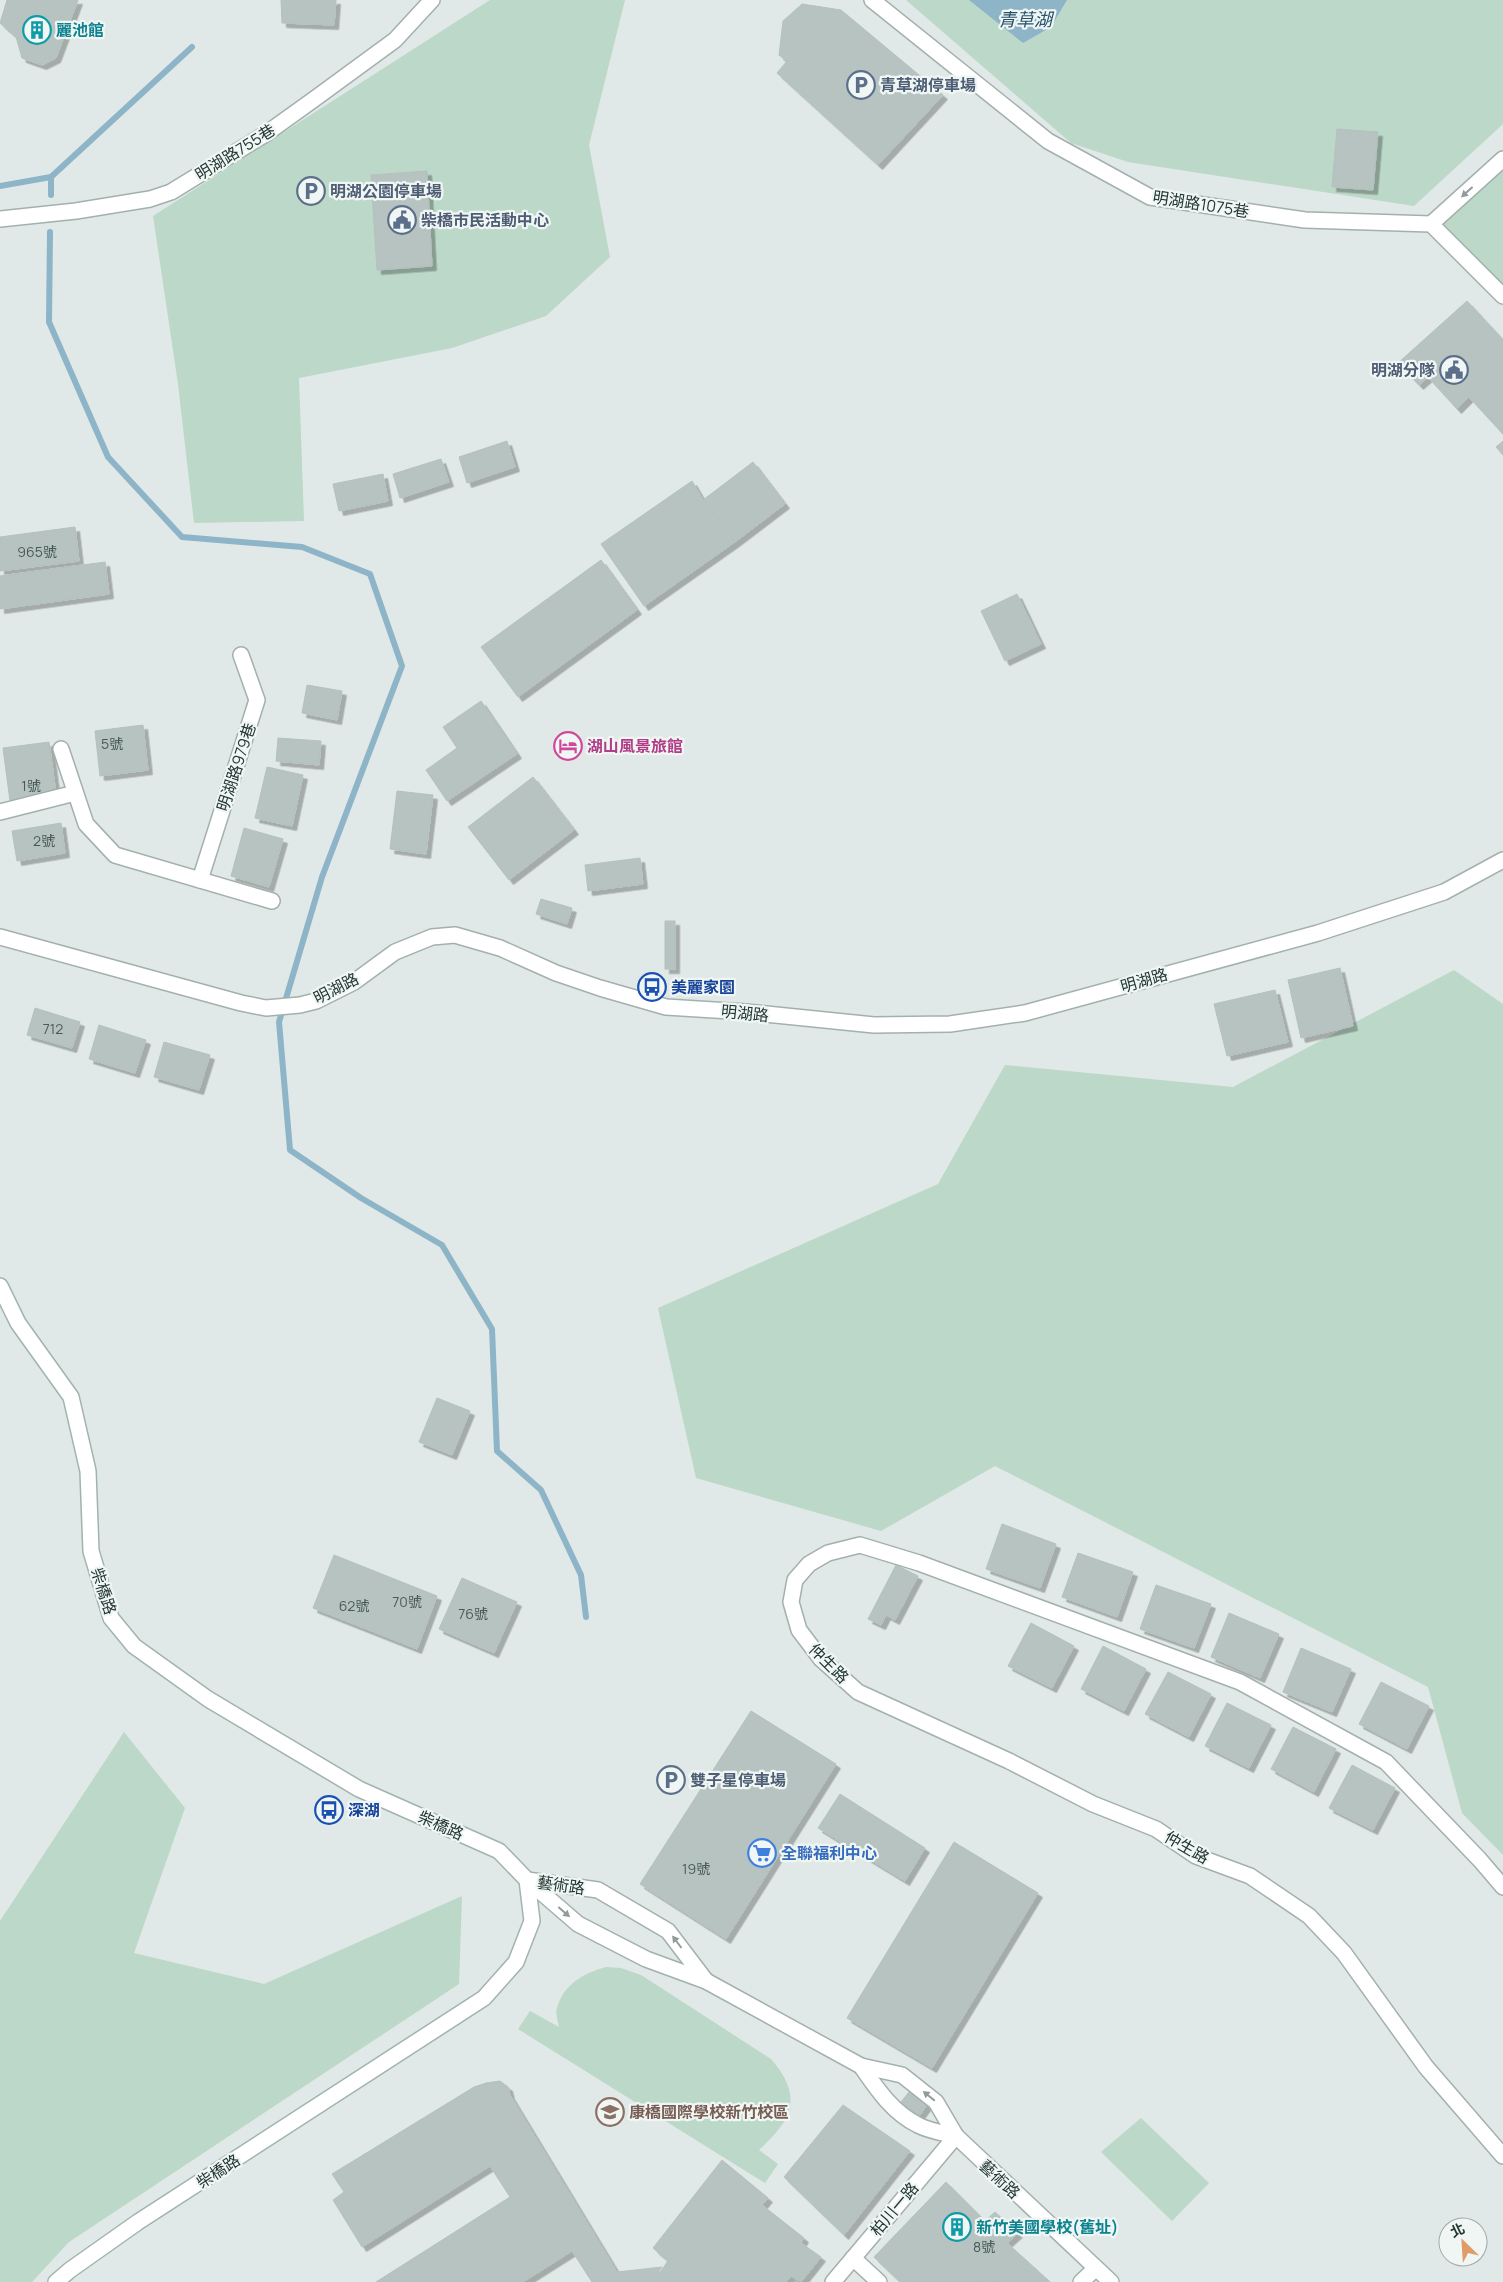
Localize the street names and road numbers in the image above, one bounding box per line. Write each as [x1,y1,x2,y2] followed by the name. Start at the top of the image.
[191,119,279,185] street label: 明湖路755巷
[1151,186,1251,222] street label: 明湖路1075巷
[211,720,261,814] street label: 明湖路979巷
[1118,963,1170,997] street label: 明湖路
[310,967,362,1009] street label: 明湖路
[720,1000,770,1026] street label: 明湖路
[86,1565,122,1617] street label: 柴橋路
[804,1638,854,1688] street label: 仲生路
[415,1805,467,1845] street label: 柴橋路
[1161,1825,1213,1869] street label: 仲生路
[536,1871,586,1899] street label: 藝術路
[192,2149,244,2193] street label: 柴橋路
[975,2155,1025,2203] street label: 藝術路
[865,2177,923,2241] street label: 柏川一路

